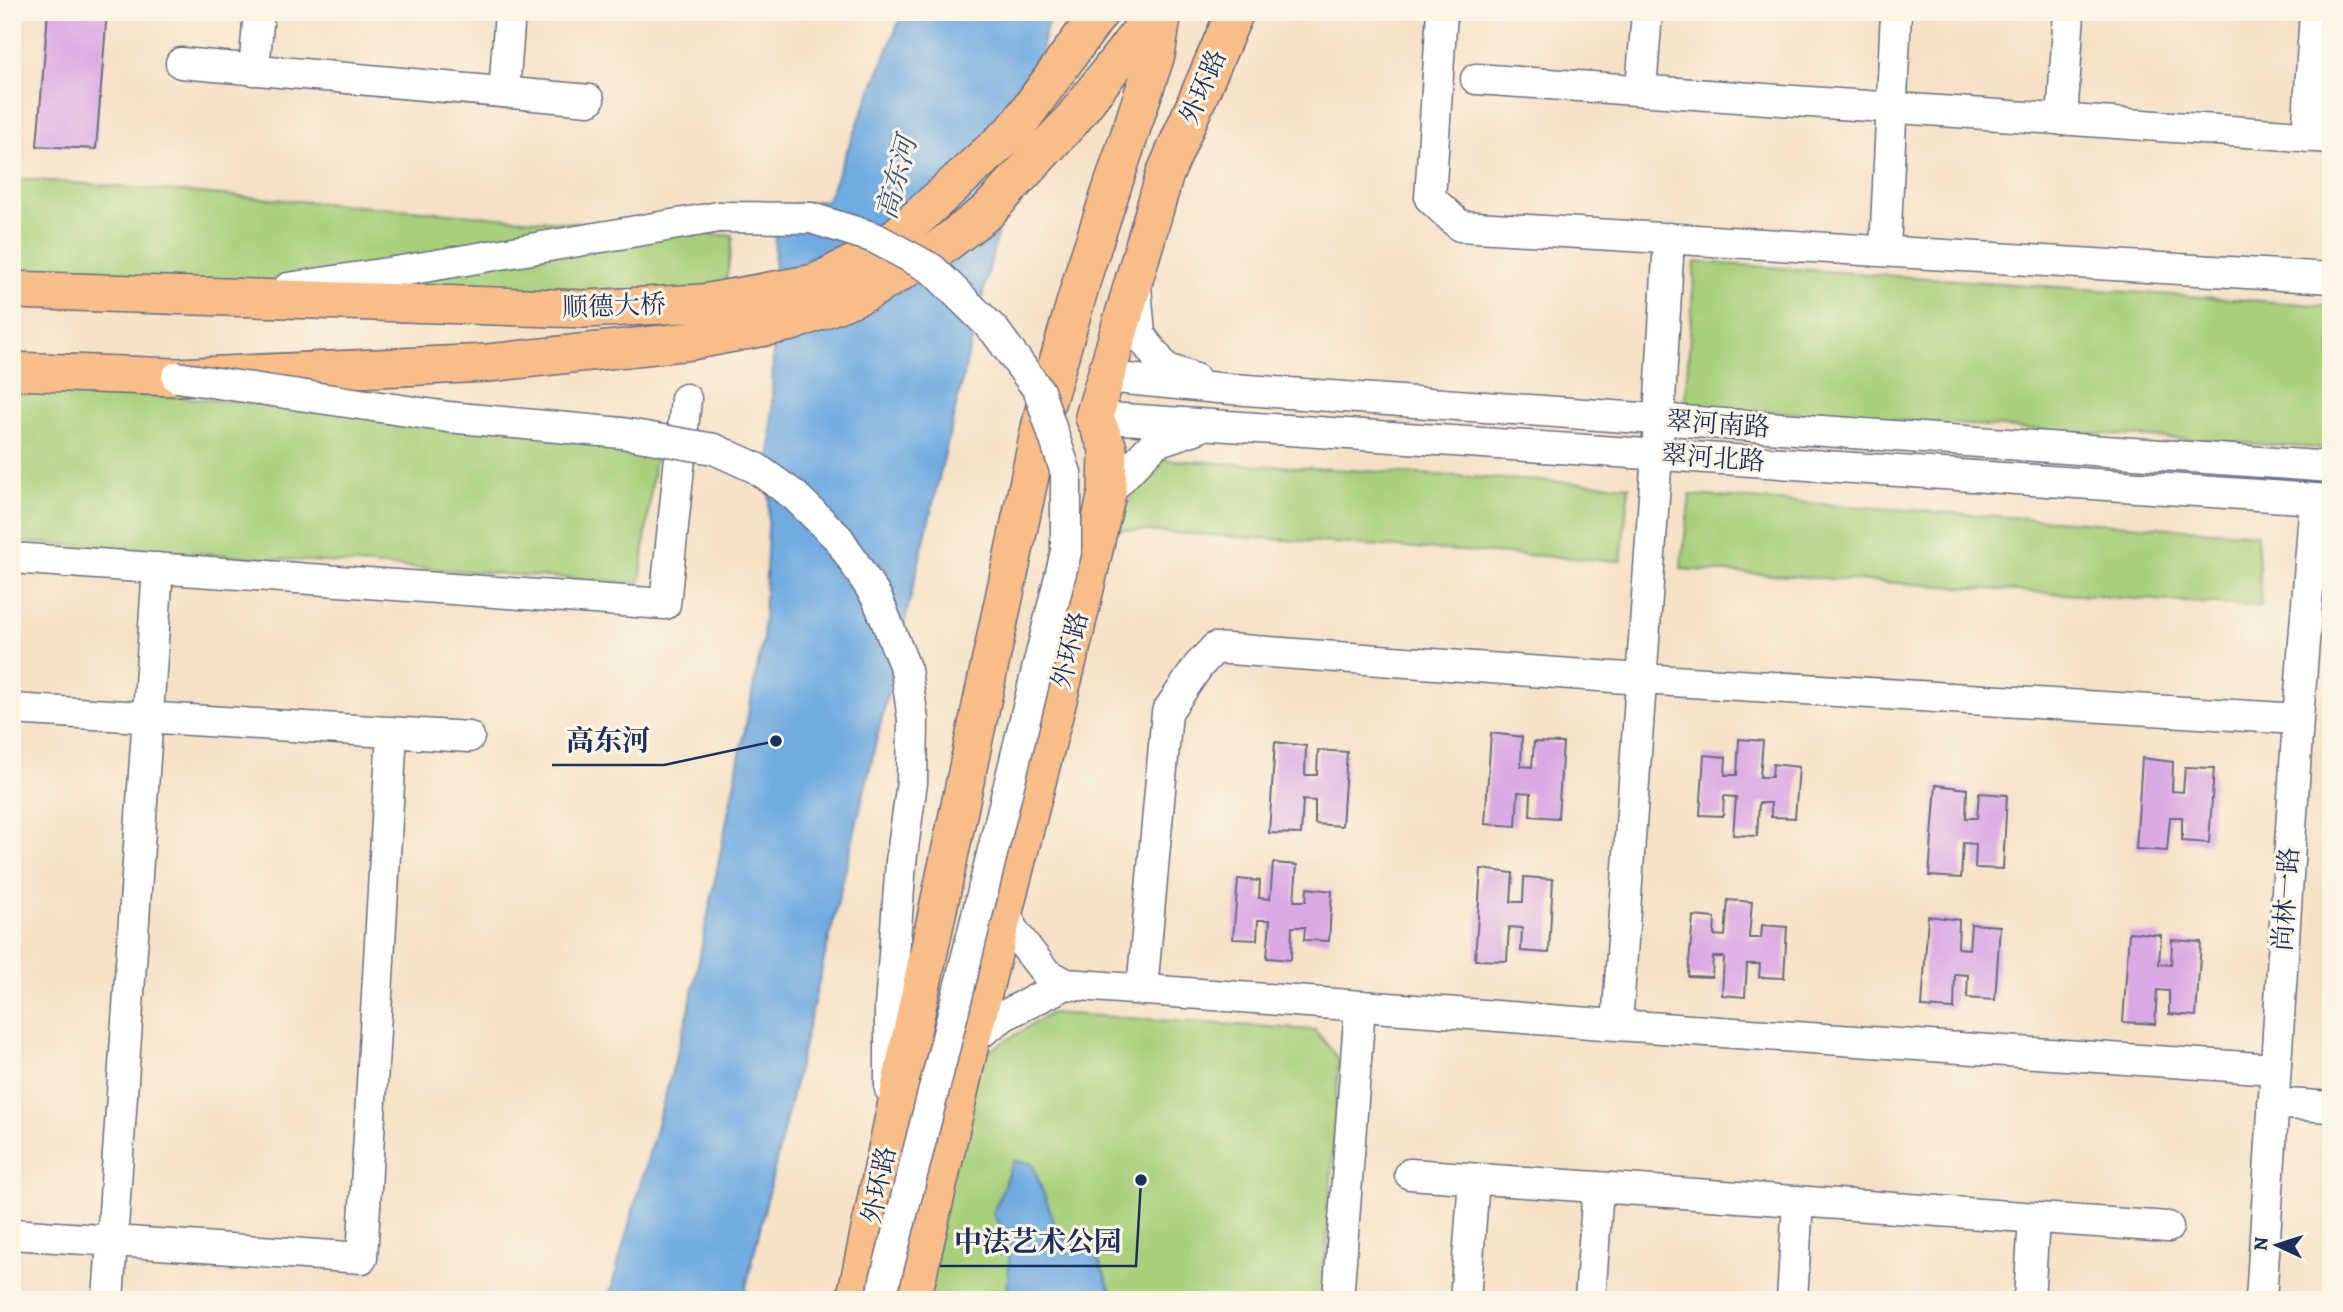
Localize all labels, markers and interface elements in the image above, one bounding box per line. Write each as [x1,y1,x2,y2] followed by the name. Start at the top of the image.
[1172,44,1234,130] street label: 外环路
[868,128,928,223] water label: 高东河
[561,287,667,325] street label: 顺德大桥
[1665,403,1771,445] street label: 翠河南路
[1660,437,1766,479] street label: 翠河北路
[1044,608,1096,692] street label: 外环路
[552,716,664,765] callout: 高东河
[566,722,650,760] text: 高东河
[2265,846,2307,952] street label: 尚林一路
[854,1143,904,1227] street label: 外环路
[2242,1210,2312,1280] north arrow
[940,1217,1136,1266] callout: 中法艺术公园
[954,1223,1122,1261] text: 中法艺术公园
[2248,1236,2275,1252] text: N

